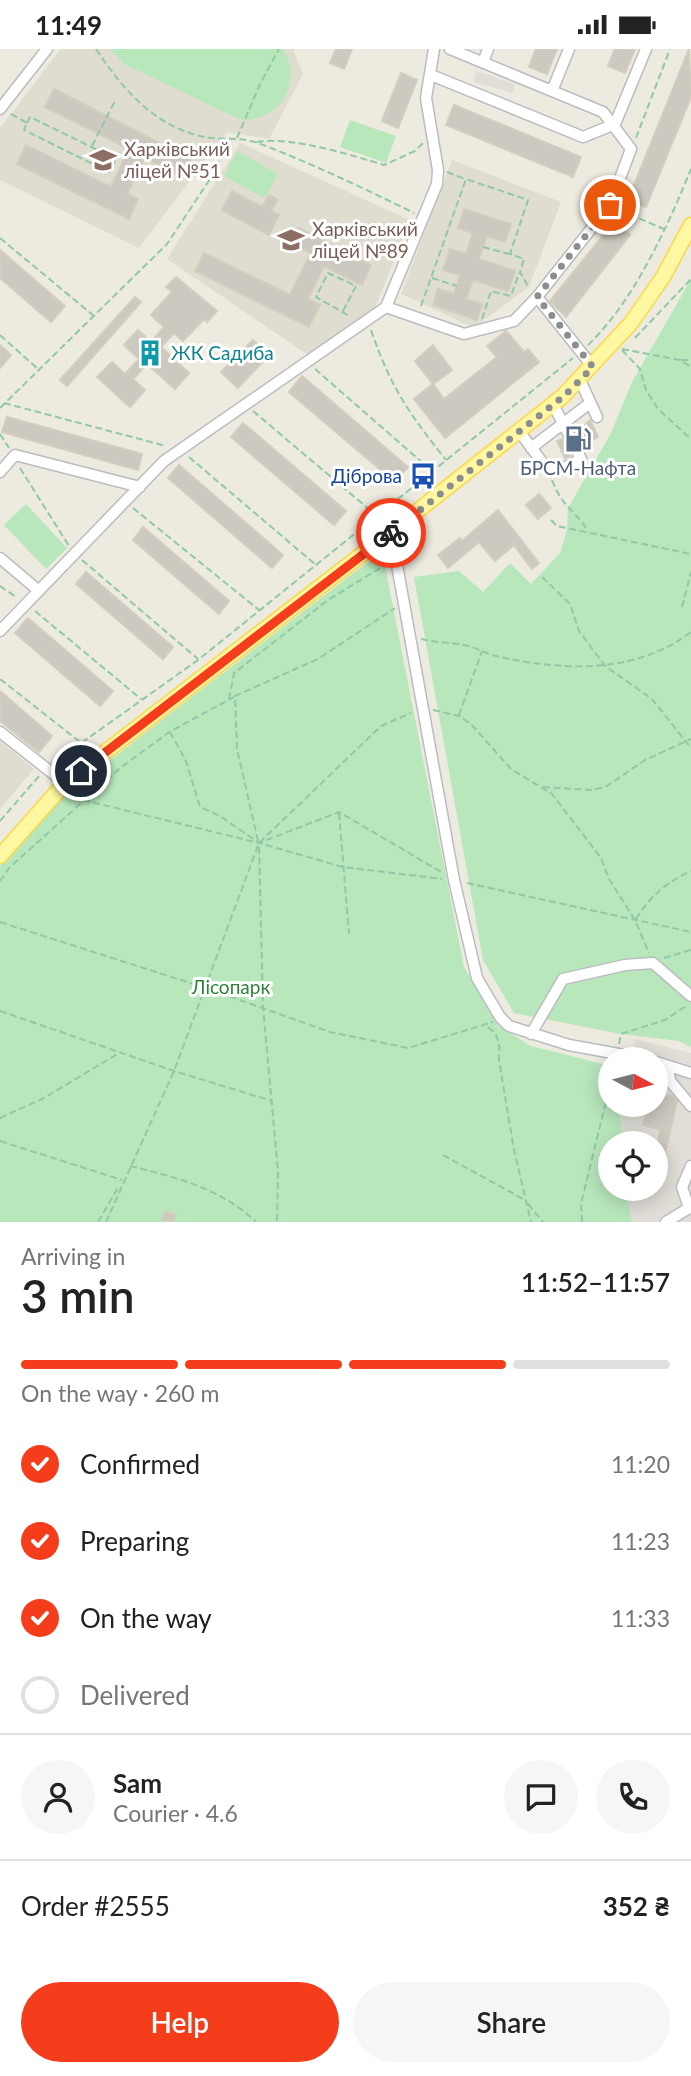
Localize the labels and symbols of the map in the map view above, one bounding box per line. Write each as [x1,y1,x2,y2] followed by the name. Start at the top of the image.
[124,137,230,182] place label: Харківський ліцей №51
[88,145,118,175] school or university icon: Харківський ліцей №51
[580,175,640,235] pin
[312,217,418,262] place label: Харківський ліцей №89
[276,225,306,255] school or university icon: Харківський ліцей №89
[135,338,165,368] building icon: ЖК Садиба
[171,341,274,364] place label: ЖК Садиба
[563,424,593,454] fuel station icon: БРСМ-Нафта
[520,456,636,479] place label: БРСМ-Нафта
[408,461,438,491] bus stop icon: Діброва
[331,464,402,487] place label: Діброва
[356,498,426,568] courier
[51,741,111,801] pin
[191,975,270,998] park label: Лісопарк
[598,1047,668,1117] north arrow

